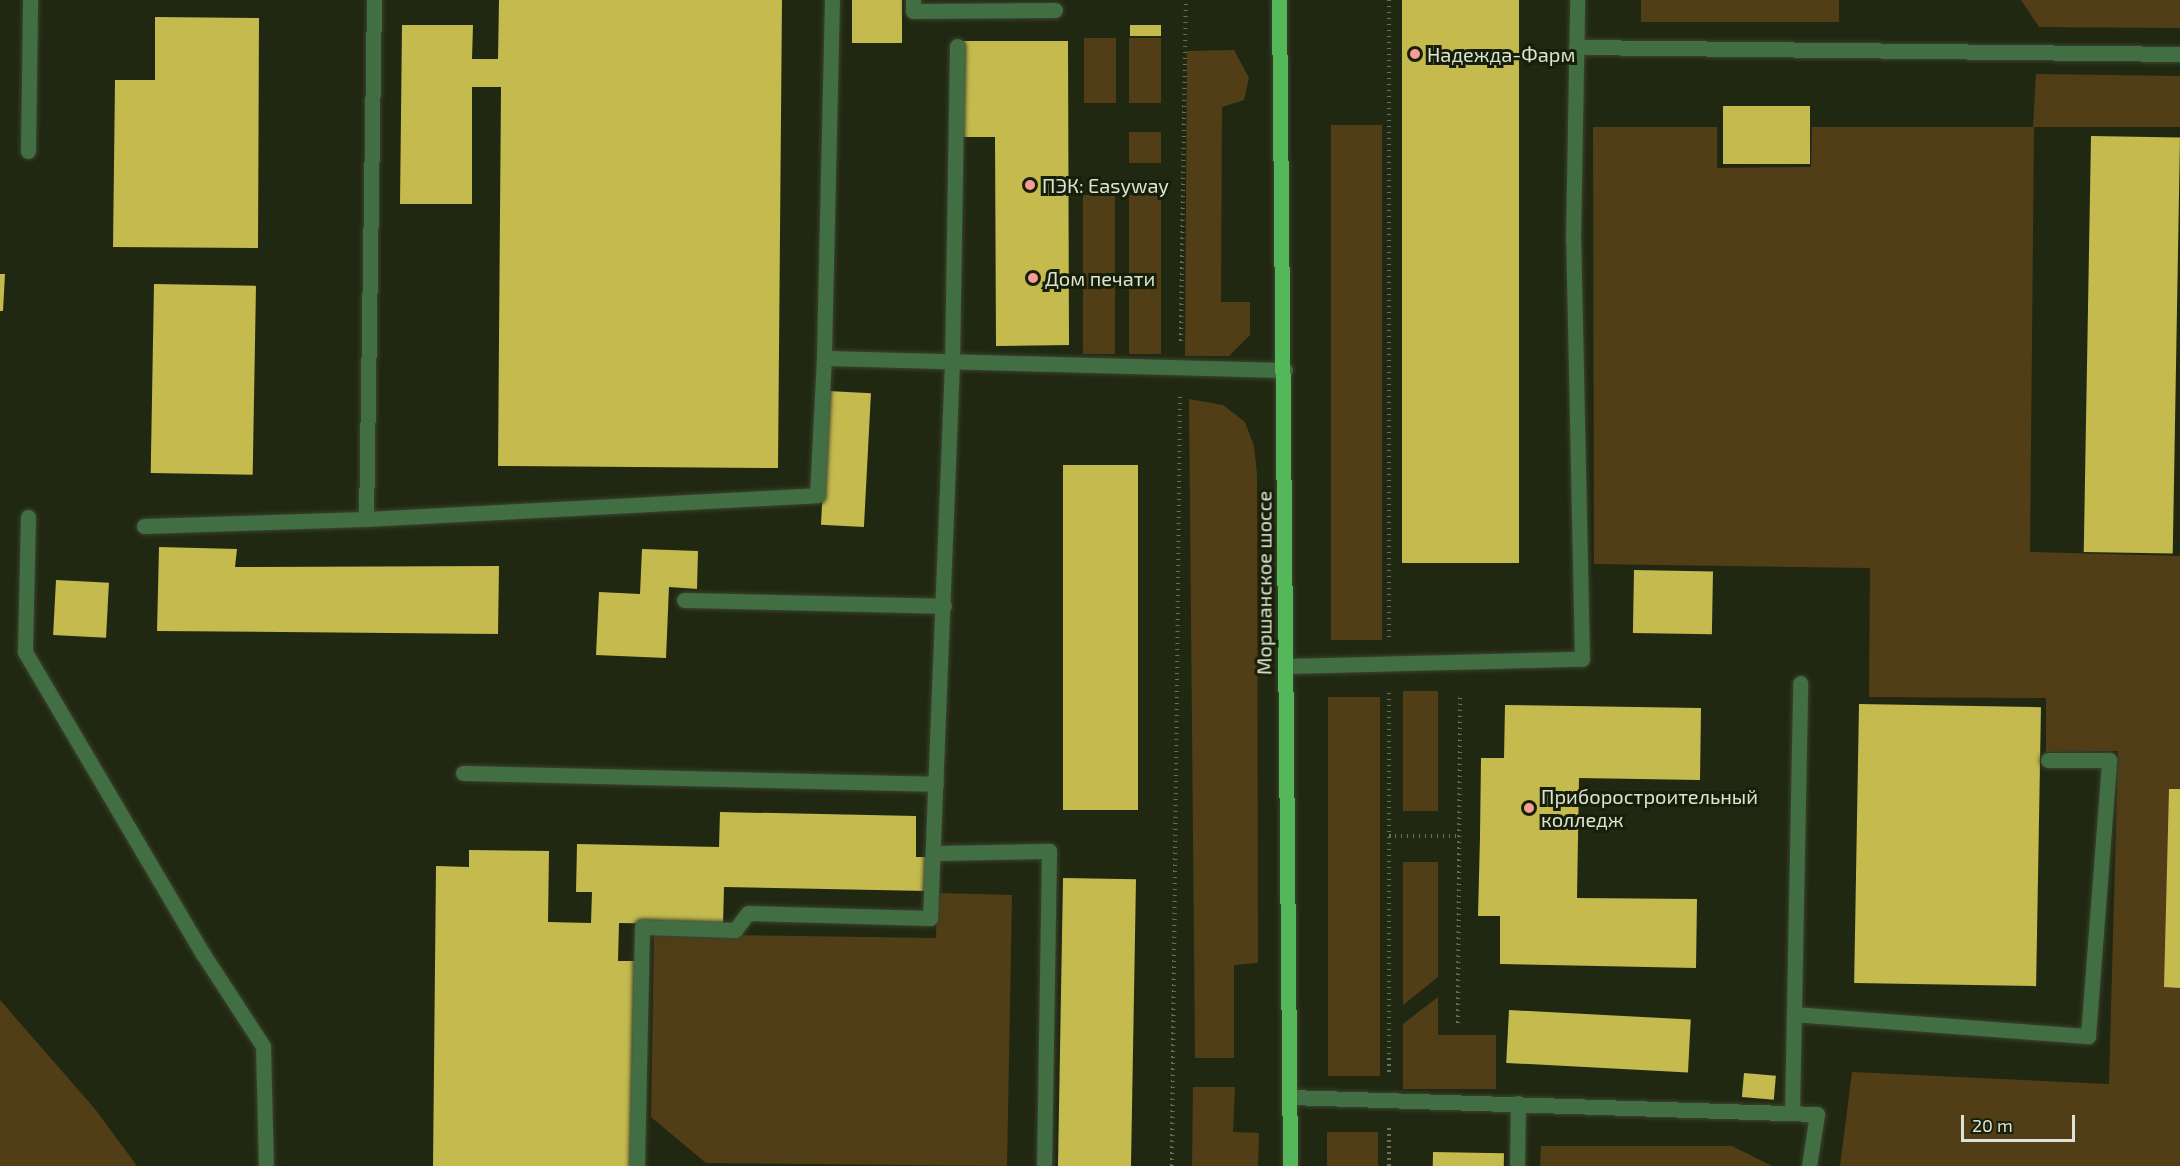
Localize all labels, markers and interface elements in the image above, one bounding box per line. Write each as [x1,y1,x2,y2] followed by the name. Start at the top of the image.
[1427,42,1575,66] place label: Надежда-Фарм
[1408,47,1422,61] marker: Надежда-Фарм
[1042,173,1169,197] place label: ПЭК: Easyway
[1023,178,1037,192] marker: ПЭК: Easyway
[1045,266,1155,290] place label: Дом печати
[1026,271,1040,285] marker: Дом печати
[1252,491,1276,675] street label: Моршанское шоссе
[1541,784,1758,831] place label: Приборостроительный колледж
[1522,801,1536,815] marker: Приборостроительный колледж
[1964,1103,2078,1141] scale bar
[1972,1114,2013,1136] text: 20 m

